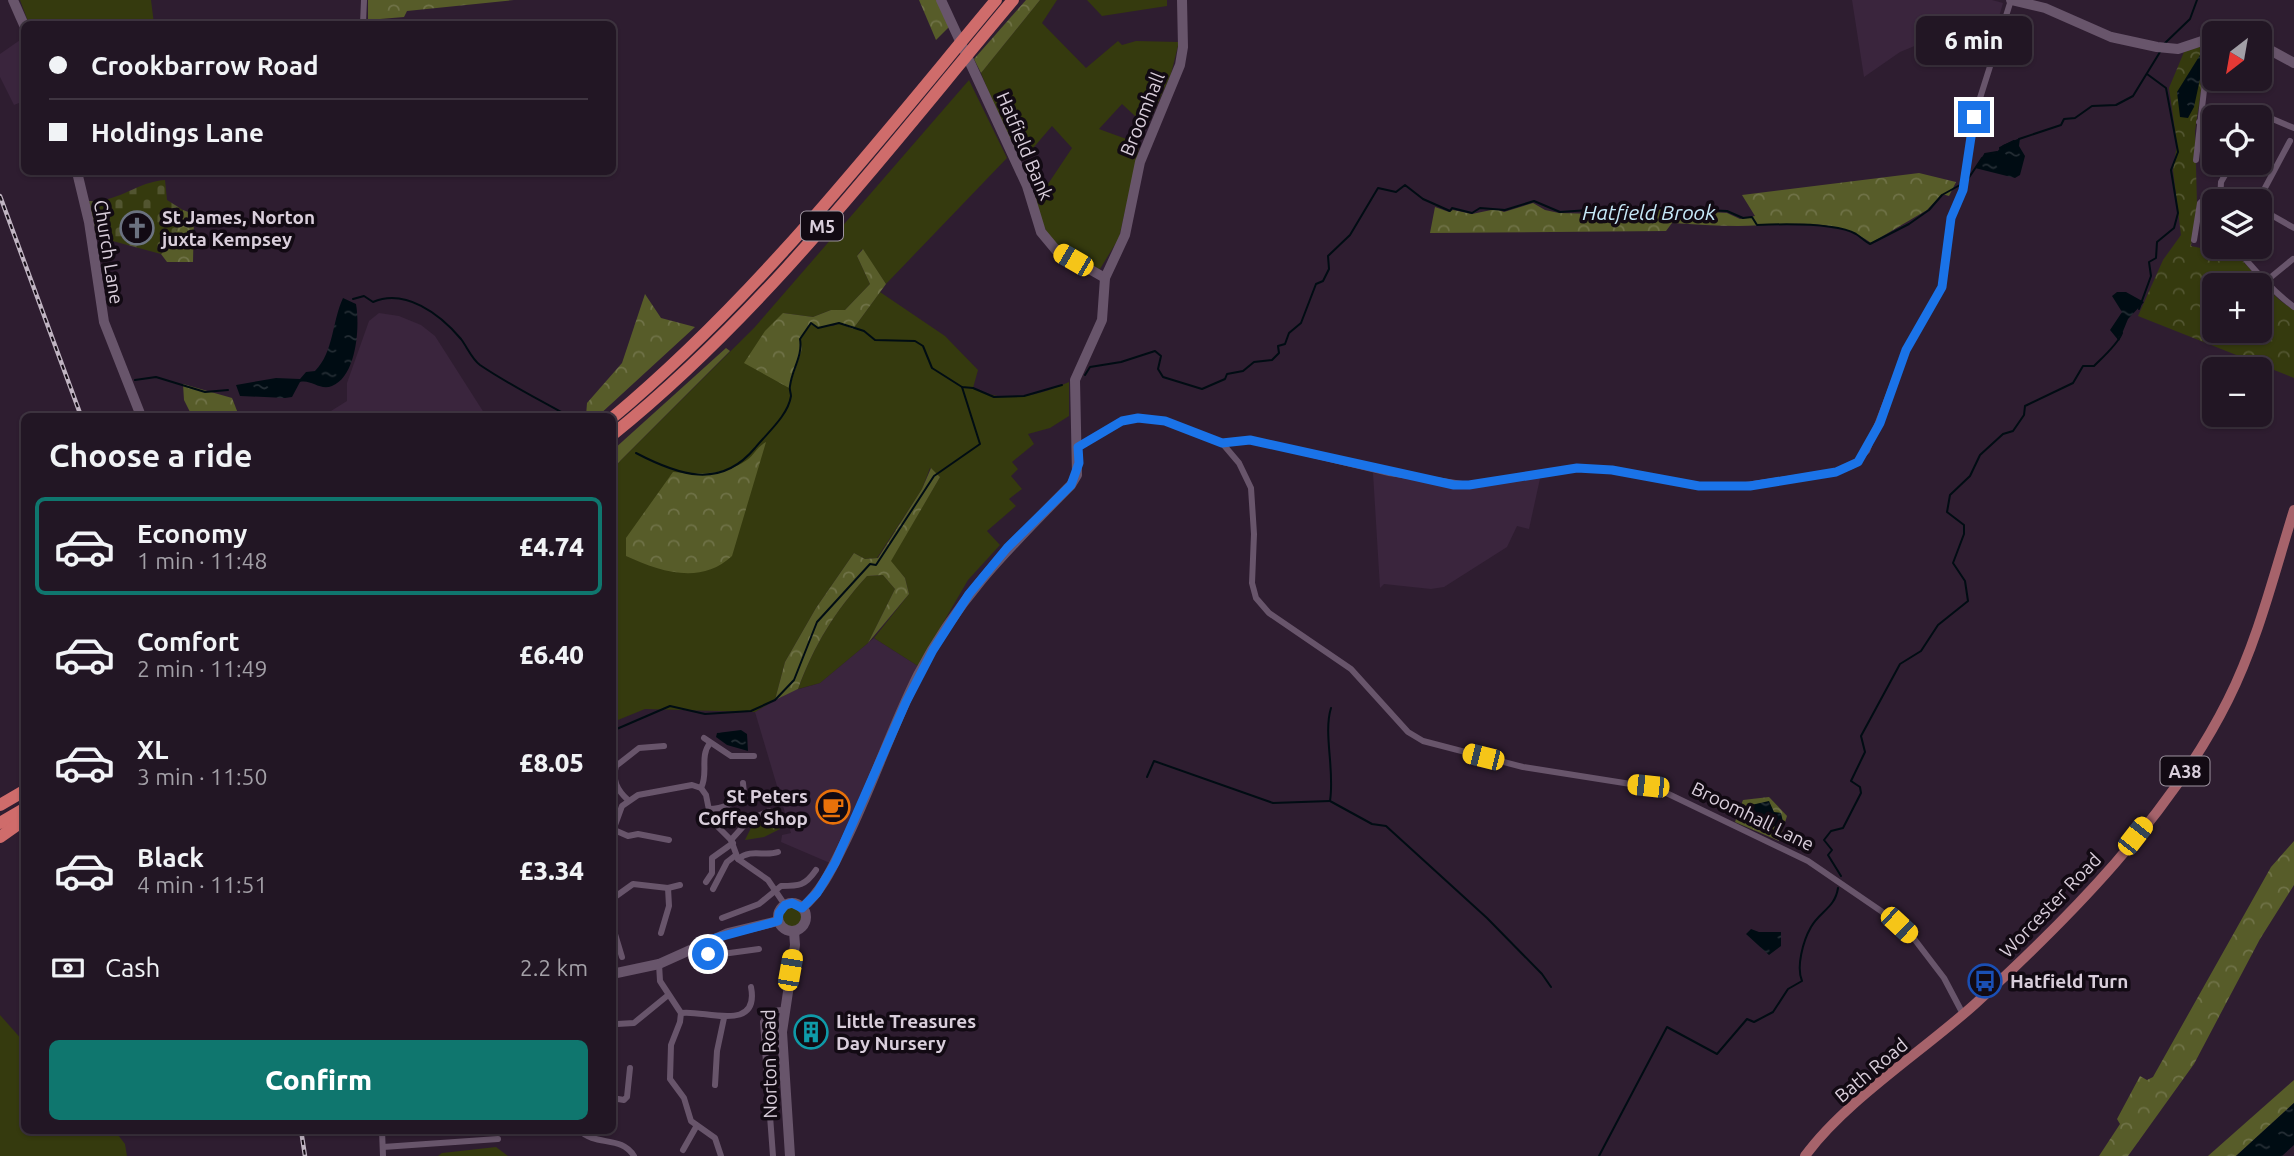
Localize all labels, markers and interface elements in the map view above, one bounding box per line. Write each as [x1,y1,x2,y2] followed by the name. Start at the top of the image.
[1916,16,2032,64] callout: 6 min
[2202,21,2272,91] north arrow
[2202,21,2272,427] map controls
[1945,28,2003,53] text: 6 min
[91,51,319,80] text: Crookbarrow Road
[1115,69,1169,159] street label: Broomhall
[992,89,1058,204] street label: Hatfield Bank
[1958,101,1990,133] route end
[2202,105,2272,175] button: locate
[91,118,264,147] text: Holdings Lane
[2202,189,2272,259] button: layers
[90,198,128,306] street label: Church Lane
[1582,200,1716,224] water label: Hatfield Brook
[160,206,315,250] place label: St James, Norton juxta Kempsey
[118,209,156,247] church icon: St James, Norton juxta Kempsey
[801,211,843,240] road number: M5
[1050,240,1097,280] car
[2202,273,2272,343] button: +
[2202,357,2272,427] button: −
[49,437,252,473] text: Choose a ride
[53,515,116,578] icon: car
[137,519,247,548] text: Economy
[519,532,584,561] text: £4.74
[137,548,268,573] text: 1 min · 11:48
[53,623,116,686] icon: car
[137,627,240,656] text: Comfort
[519,640,584,669] text: £6.40
[137,656,268,681] text: 2 min · 11:49
[53,731,116,794] icon: car
[137,735,168,764] text: XL
[1461,742,1506,772] car
[519,748,584,777] text: £8.05
[2160,756,2210,786] road number: A38
[137,764,268,789] text: 3 min · 11:50
[1627,773,1670,799] car
[1688,777,1818,855] street label: Broomhall Lane
[698,785,808,829] place label: St Peters Coffee Shop
[814,788,852,826] cafe icon: St Peters Coffee Shop
[2114,813,2157,859] car
[53,839,116,902] icon: car
[137,843,204,872] text: Black
[1995,848,2105,962] street label: Worcester Road
[519,856,584,885] text: £3.34
[137,872,268,897] text: 4 min · 11:51
[1877,903,1922,947] car
[692,938,724,970] route start
[777,947,804,993] car
[49,949,87,987] icon: cash
[105,953,160,982] text: Cash
[520,955,588,980] text: 2.2 km
[1966,962,2004,1000] bus stop icon: Hatfield Turn
[2010,970,2128,992] place label: Hatfield Turn
[757,1009,781,1119] street label: Norton Road
[836,1010,976,1054] place label: Little Treasures Day Nursery
[792,1013,830,1051] building icon: Little Treasures Day Nursery
[1830,1033,1912,1107] street label: Bath Road
[49,1040,588,1120] button: Confirm

